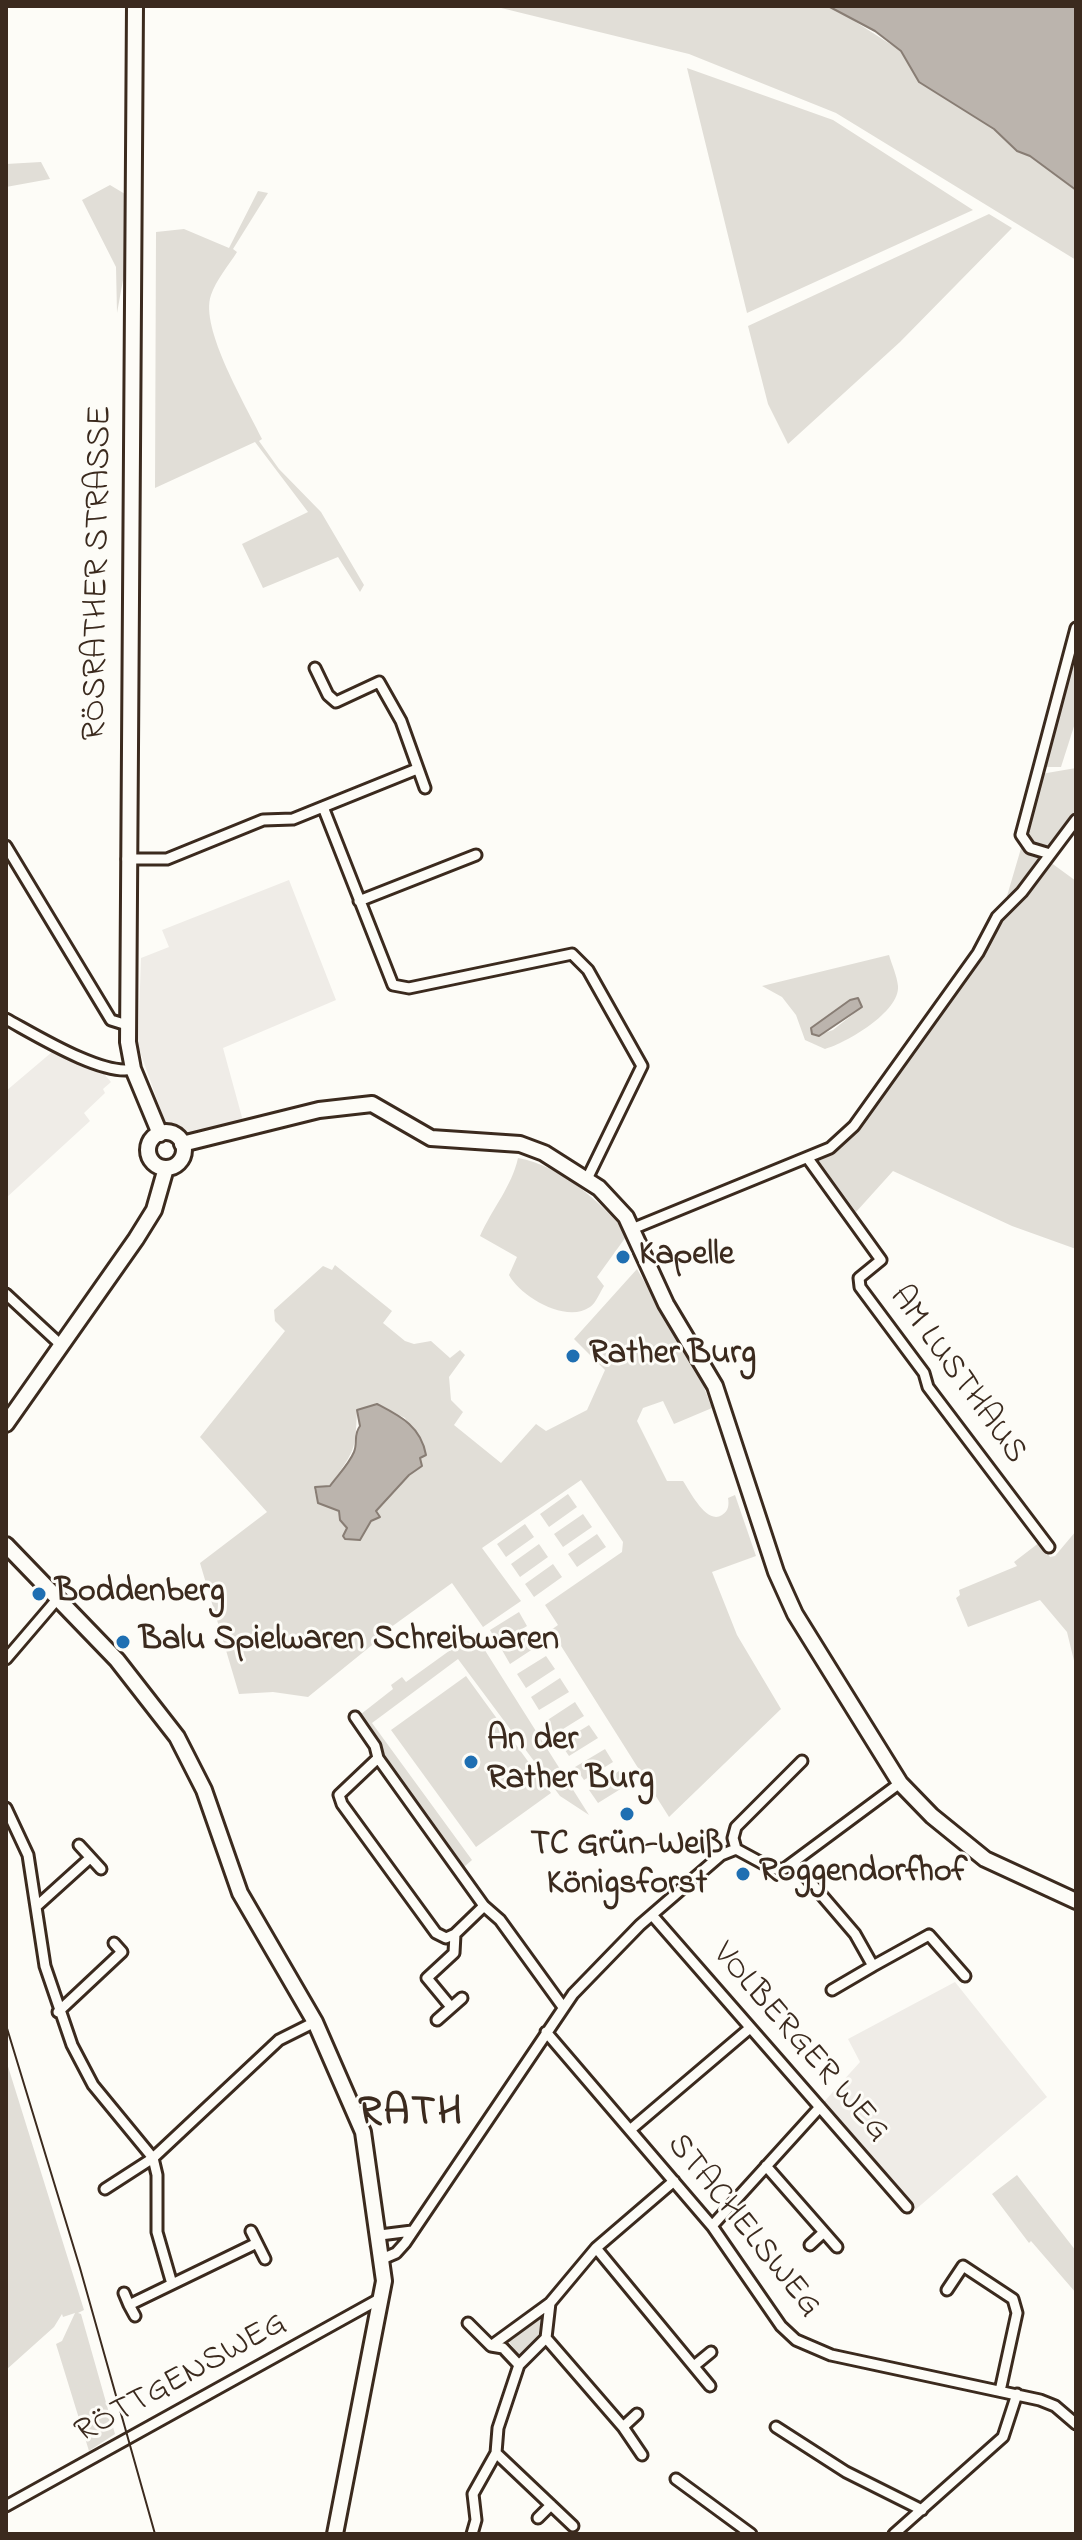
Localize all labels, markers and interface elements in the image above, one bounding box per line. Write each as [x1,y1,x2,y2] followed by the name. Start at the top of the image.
[77,405,123,741] street label: RÖSRATHER STRASSE
[639,1237,734,1277] place label: Kapelle
[614,1248,632,1266] marker: Kapelle
[878,1279,1034,1473] street label: AM LUSTHAUS
[589,1336,756,1376] place label: Rather Burg
[564,1347,582,1365] marker: Rather Burg
[55,1574,225,1614] place label: Boddenberg
[30,1585,48,1603] marker: Boddenberg
[139,1622,559,1662] place label: Balu Spielwaren Schreibwaren
[114,1633,132,1651] marker: Balu Spielwaren Schreibwaren
[487,1722,654,1802] place label: An der Rather Burg
[462,1753,480,1771] marker: An der Rather Burg
[618,1805,636,1823] marker: TC Grün-Weiß Königsforst
[531,1827,723,1906] place label: TC Grün-Weiß Königsforst
[759,1854,967,1894] place label: Roggendorfhof
[734,1865,752,1883] marker: Roggendorfhof
[701,1936,897,2152] street label: VOLBERGER WEG
[358,2091,464,2141] district label: RATH
[656,2127,828,2327] street label: STACHELSWEG
[69,2305,295,2455] street label: RÖTTGENSWEG

